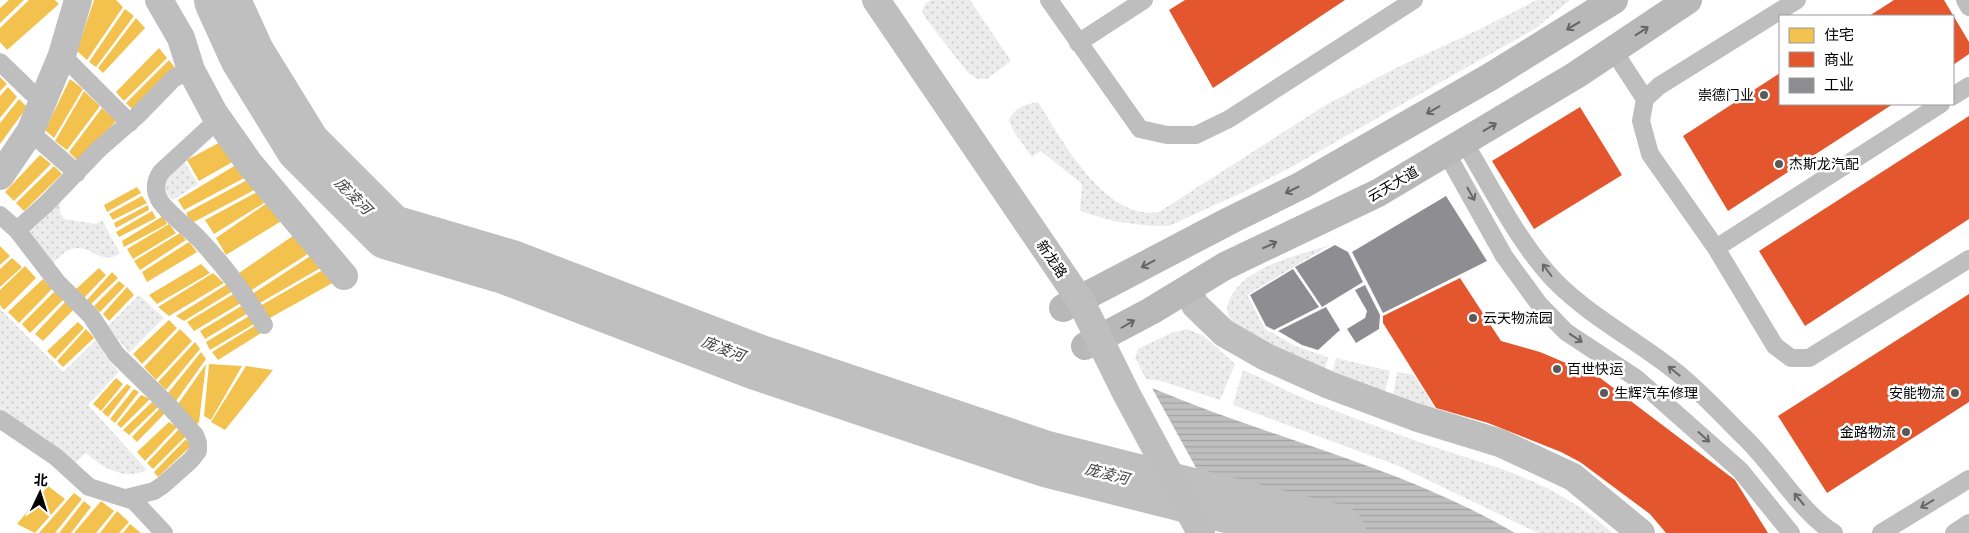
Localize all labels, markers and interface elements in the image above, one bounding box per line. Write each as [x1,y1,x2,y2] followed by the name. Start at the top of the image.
[1779,15,1954,105] legend
[1566,22,1580,32] one-way arrow
[1635,25,1649,36] one-way arrow
[1824,25,1854,44] text: 住宅
[1824,50,1854,69] text: 商业
[1824,75,1854,94] text: 工业
[1698,86,1754,104] place label: 崇德门业
[1758,89,1770,101] marker: 崇德门业
[1427,105,1441,115] one-way arrow
[1483,122,1497,132] one-way arrow
[1789,155,1859,173] place label: 杰斯龙汽配
[1773,158,1785,170] marker: 杰斯龙汽配
[1364,162,1422,206] street label: 云天大道
[331,173,378,220] water label: 庞凌河
[1285,186,1300,195] one-way arrow
[1466,187,1476,201] one-way arrow
[1033,237,1071,281] street label: 新龙路
[1262,239,1277,249] one-way arrow
[1140,259,1155,269] one-way arrow
[1542,263,1552,277] one-way arrow
[1483,309,1553,327] place label: 云天物流园
[1467,312,1479,324] marker: 云天物流园
[1120,318,1135,328] one-way arrow
[699,332,750,367] water label: 庞凌河
[1568,334,1582,344] one-way arrow
[1567,360,1623,378] place label: 百世快运
[1551,363,1563,375] marker: 百世快运
[1668,365,1681,376] one-way arrow
[1614,384,1698,402] place label: 生辉汽车修理
[1889,384,1945,402] place label: 安能物流
[1598,387,1610,399] marker: 生辉汽车修理
[1949,387,1961,399] marker: 安能物流
[1840,423,1896,441] place label: 金路物流
[1900,426,1912,438] marker: 金路物流
[1698,431,1711,443] one-way arrow
[1083,459,1134,489] water label: 庞凌河
[15,468,65,518] north arrow
[33,471,49,489] text: 北
[1794,493,1805,506] one-way arrow
[1921,500,1935,510] one-way arrow

